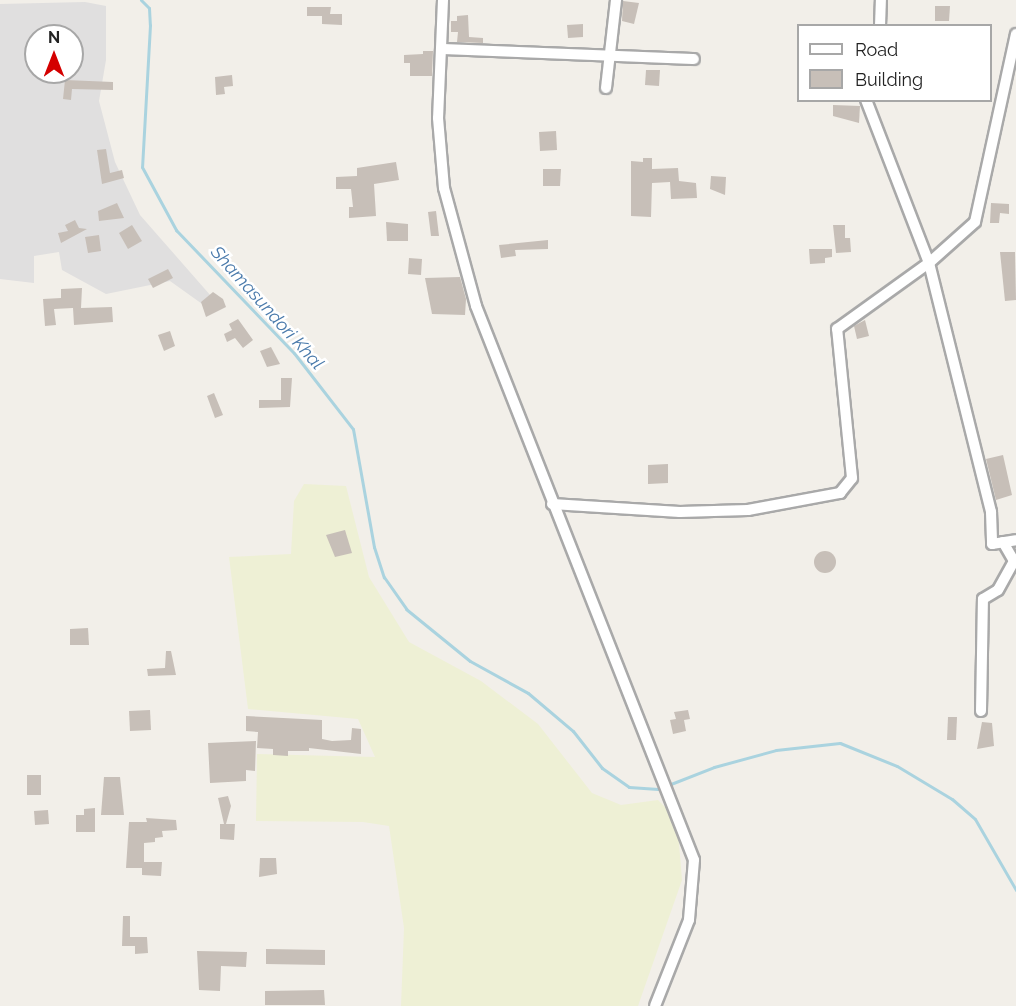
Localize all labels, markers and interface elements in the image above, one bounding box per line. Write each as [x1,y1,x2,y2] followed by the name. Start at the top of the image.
[24,24,84,84] north arrow
[797,24,992,102] legend
[48,28,60,47] text: N
[855,39,898,60] text: Road
[855,69,923,90] text: Building
[206,242,328,374] water label: Shamasundori Khal

